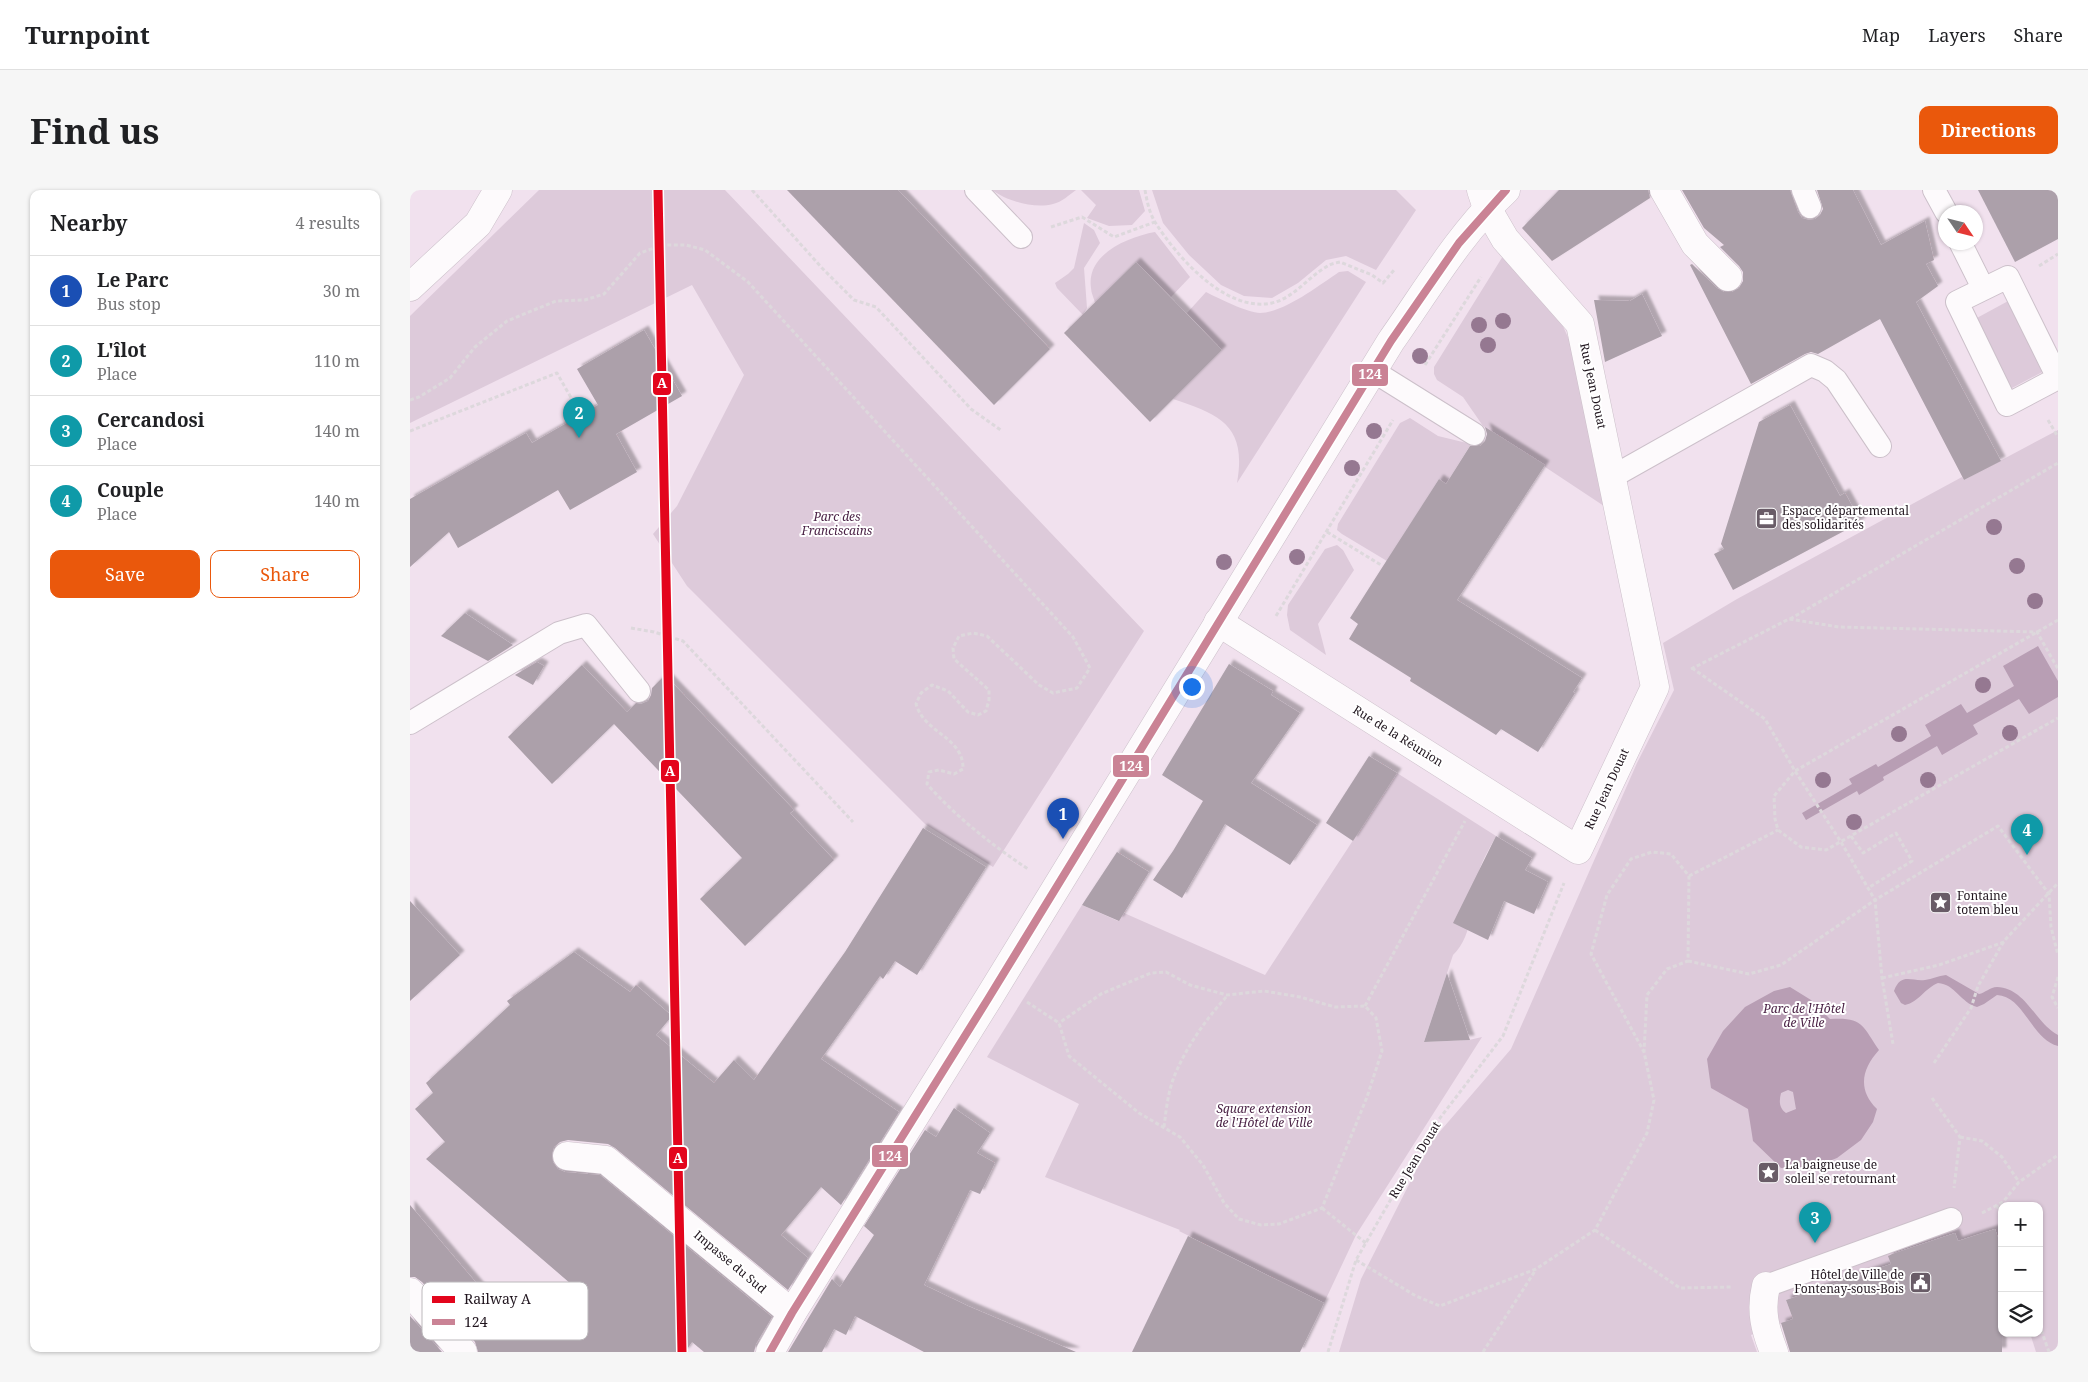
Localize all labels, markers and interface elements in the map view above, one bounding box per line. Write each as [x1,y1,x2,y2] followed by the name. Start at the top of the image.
[25,18,150,51] text: Turnpoint
[1862,23,1900,47] text: Map
[1928,23,1986,47] text: Layers
[2014,23,2063,47] text: Share
[1919,106,2058,154] button: Directions
[30,107,159,154] text: Find us
[1938,205,1983,250] north arrow
[50,209,128,237] text: Nearby
[296,212,360,234] text: 4 results
[97,267,169,293] text: Le Parc
[61,280,71,302] text: 1
[323,280,360,302] text: 30 m
[97,293,161,315] text: Bus stop
[97,337,147,363] text: L'îlot
[1576,341,1611,431] street label: Rue Jean Douat
[61,350,71,372] text: 2
[314,350,360,372] text: 110 m
[97,363,137,385] text: Place
[1351,363,1389,387] line badge: 124
[1358,364,1382,383] text: 124
[652,372,672,396] line badge: A
[657,373,668,392] text: A
[563,397,595,438] pin: 2
[97,407,204,433] text: Cercandosi
[61,420,71,442] text: 3
[314,420,360,442] text: 140 m
[97,433,137,455] text: Place
[97,477,164,503] text: Couple
[61,490,71,512] text: 4
[314,490,360,512] text: 140 m
[1782,502,1909,533] place label: Espace départemental des solidarités
[97,503,137,525] text: Place
[1754,506,1778,530] office icon: Espace départemental des solidarités
[801,508,873,539] park label: Parc des Franciscains
[50,550,200,598] button: Save
[210,550,360,598] button: Share
[1179,674,1205,700] your location
[1350,701,1447,770] street label: Rue de la Réunion
[1580,745,1633,832] street label: Rue Jean Douat
[1112,754,1150,778] line badge: 124
[1119,756,1143,775] text: 124
[660,759,680,783] line badge: A
[665,761,676,780] text: A
[1047,798,1079,839] pin: 1
[2011,814,2043,855] pin: 4
[1957,887,2019,918] place label: Fontaine totem bleu
[1929,891,1953,915] place icon: Fontaine totem bleu
[1762,1000,1845,1031] park label: Parc de l'Hôtel de Ville
[1216,1100,1312,1131] park label: Square extension de l'Hôtel de Ville
[1385,1118,1444,1202] street label: Rue Jean Douat
[871,1144,909,1168] line badge: 124
[668,1146,688,1170] line badge: A
[878,1146,902,1165] text: 124
[673,1148,684,1167] text: A
[1785,1156,1896,1187] place label: La baigneuse de soleil se retournant
[1757,1160,1781,1184] place icon: La baigneuse de soleil se retournant
[1799,1202,1831,1243] pin: 3
[1998,1202,2043,1337] map controls
[1998,1202,2043,1247] button: +
[690,1226,771,1297] street label: Impasse du Sud
[1998,1247,2043,1292] button: −
[1794,1266,1904,1297] place label: Hôtel de Ville de Fontenay-sous-Bois
[1908,1270,1932,1294] public building icon: Hôtel de Ville de Fontenay-sous-Bois
[422,1282,588,1340] legend
[464,1289,531,1308] text: Railway A
[1998,1292,2043,1337] button: layers
[464,1312,488,1331] text: 124

